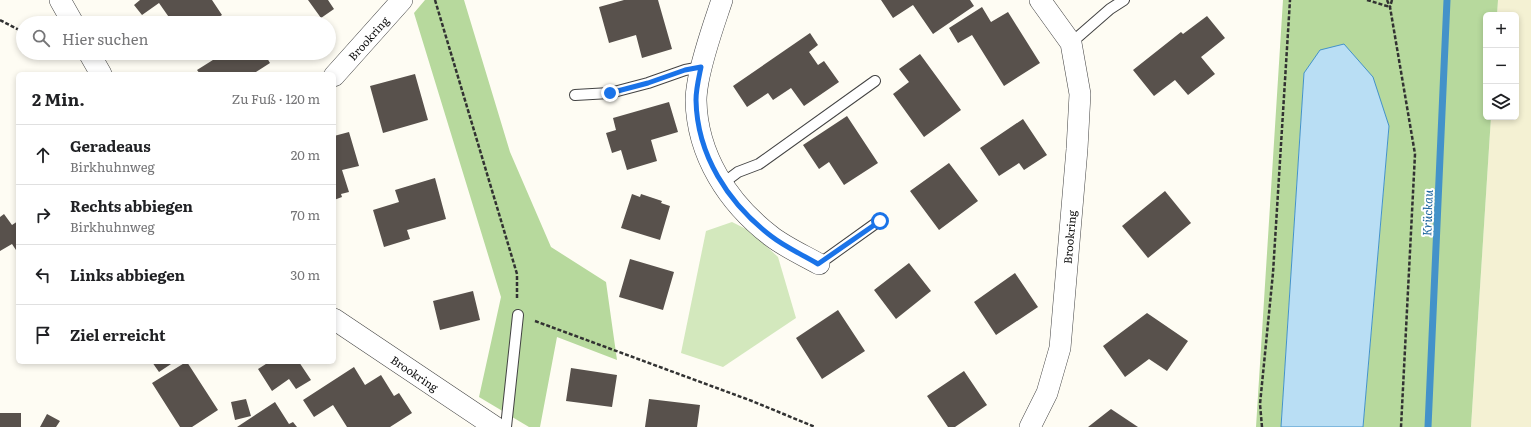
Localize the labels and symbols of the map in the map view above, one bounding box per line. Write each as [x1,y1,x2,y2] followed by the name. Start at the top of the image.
[344,12,393,63] street label: Brookring
[601,84,619,102] route end
[1417,189,1437,236] water label: Krückau
[1059,209,1079,265] street label: Brookring
[871,212,889,230] route start
[388,351,443,395] street label: Brookring

